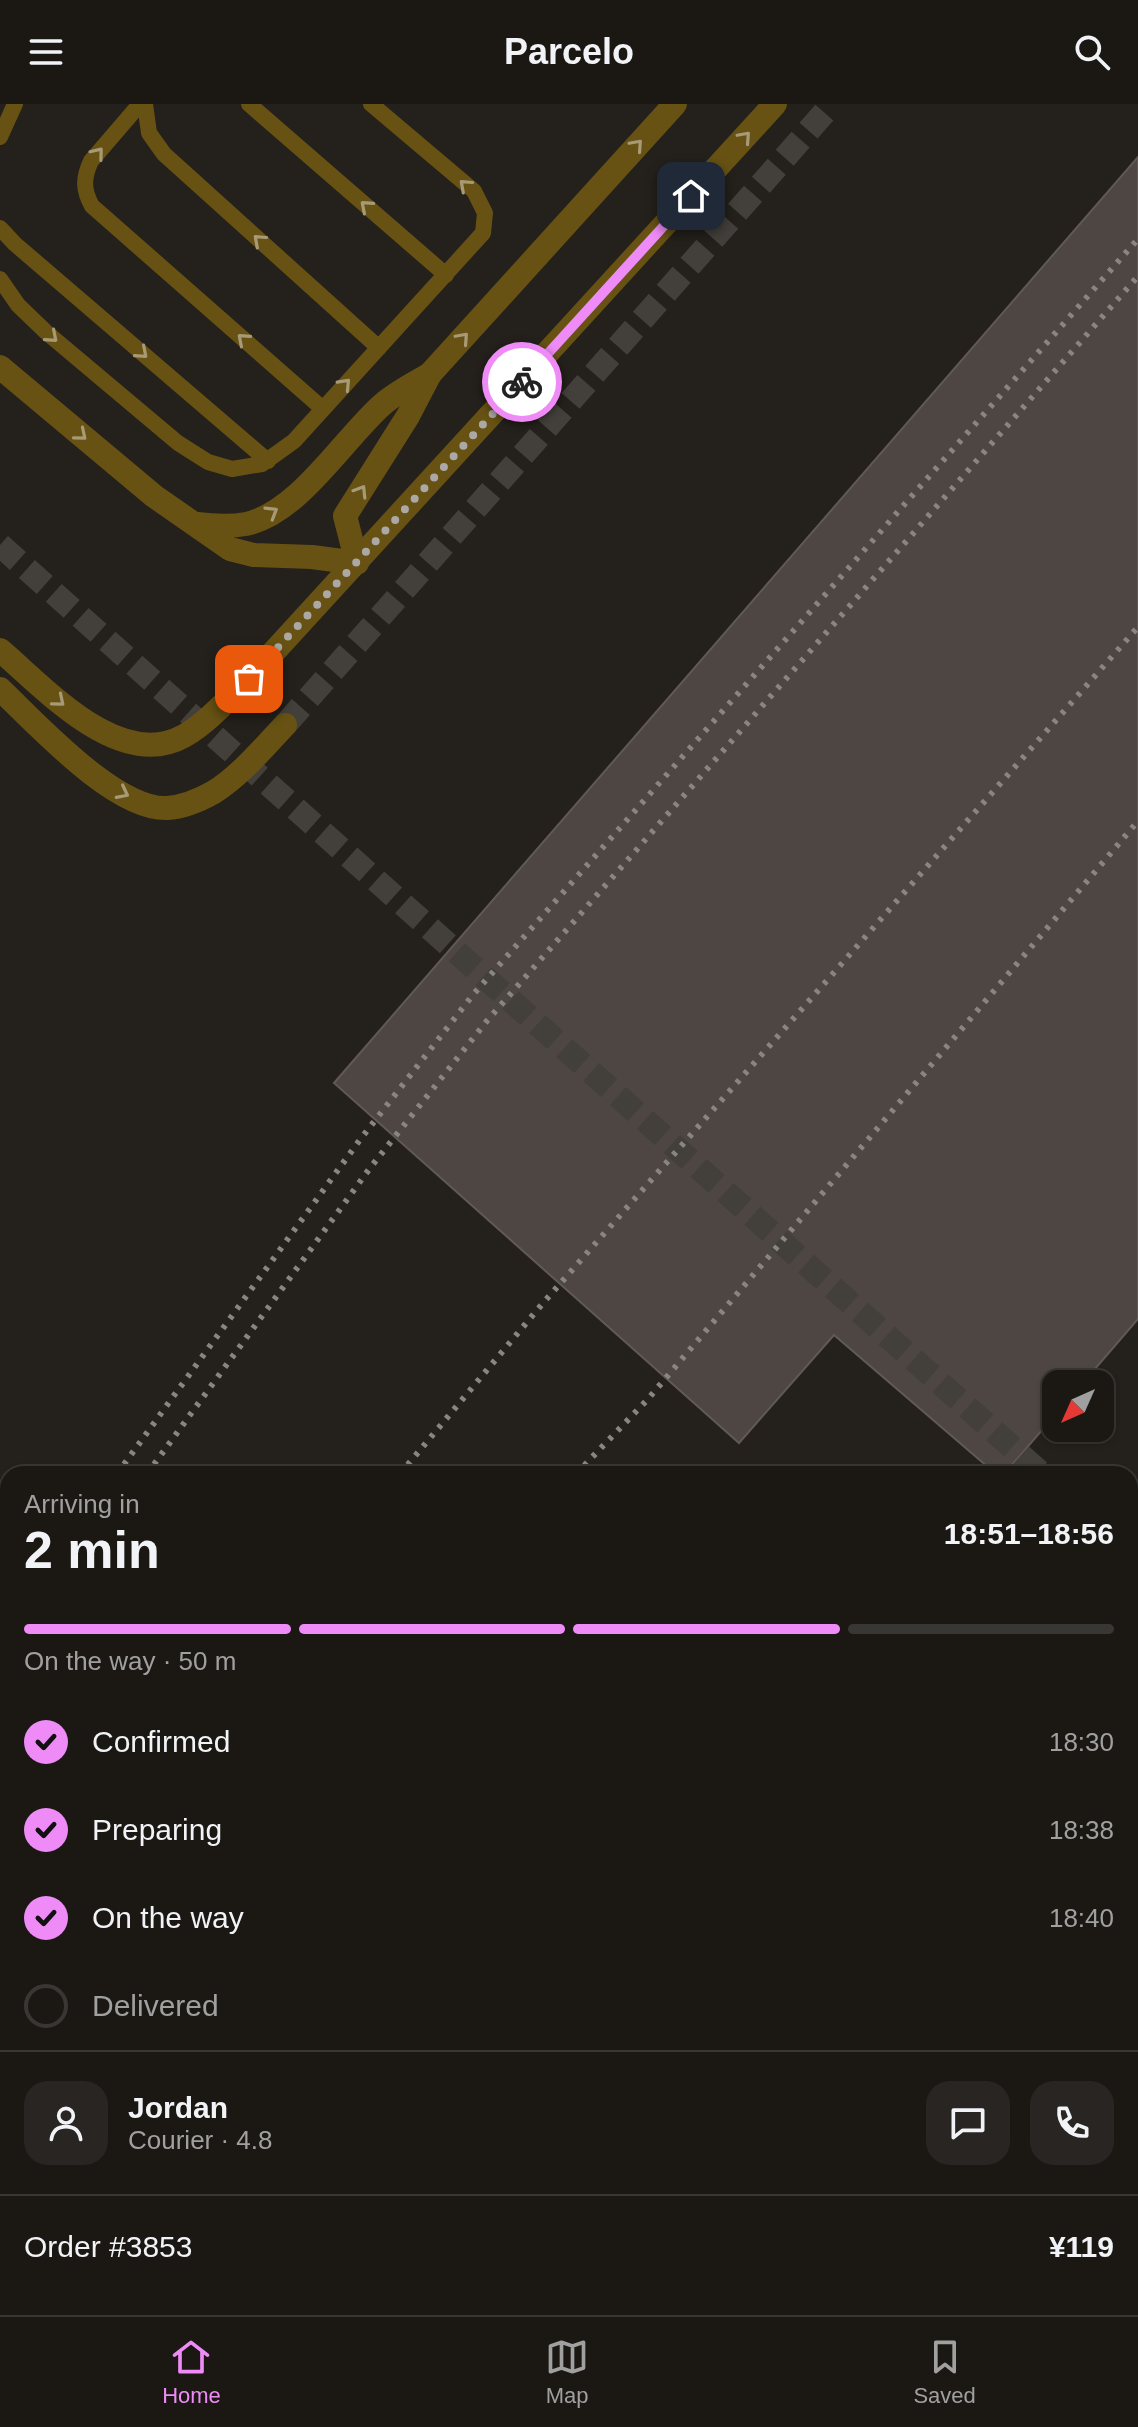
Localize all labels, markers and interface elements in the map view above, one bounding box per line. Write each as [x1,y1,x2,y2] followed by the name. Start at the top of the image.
[24,30,68,74] icon: menu
[1070,30,1114,74] icon: search
[504,31,634,72] text: Parcelo
[735,132,750,146] one-way arrow
[628,140,642,155] one-way arrow
[88,148,103,162] one-way arrow
[657,162,725,230] pin
[669,174,713,218] icon: home
[460,180,475,195] one-way arrow
[361,201,375,215] one-way arrow
[254,234,268,249] one-way arrow
[43,327,58,342] one-way arrow
[453,333,468,347] one-way arrow
[237,334,252,349] one-way arrow
[482,342,562,422] courier
[133,343,148,358] one-way arrow
[500,360,544,404] icon: bike
[336,379,350,394] one-way arrow
[72,425,86,440] one-way arrow
[351,485,367,500] one-way arrow
[263,506,278,522] one-way arrow
[215,645,283,713] pin
[227,657,271,701] icon: bag
[50,691,65,706] one-way arrow
[115,784,129,799] one-way arrow
[1042,1370,1114,1442] north arrow
[1042,1370,1114,1442] map controls
[24,1489,140,1519] text: Arriving in
[944,1517,1114,1550] text: 18:51–18:56
[24,1521,160,1579] text: 2 min
[24,1646,236,1676] text: On the way · 50 m
[24,1720,68,1764] icon: check
[92,1725,230,1758] text: Confirmed
[1049,1727,1114,1757] text: 18:30
[24,1808,68,1852] icon: check
[92,1813,222,1846] text: Preparing
[1049,1815,1114,1845] text: 18:38
[24,1896,68,1940] icon: check
[92,1901,244,1934] text: On the way
[1049,1903,1114,1933] text: 18:40
[92,1989,219,2022] text: Delivered
[24,2081,108,2165] button: person
[926,2081,1010,2165] button: chat
[1030,2081,1114,2165] button: phone
[128,2091,228,2124] text: Jordan
[128,2125,273,2155] text: Courier · 4.8
[24,2230,192,2263] text: Order #3853
[1049,2230,1114,2263] text: ¥119
[162,2335,221,2409] tab: Home
[545,2335,589,2409] tab: Map
[913,2335,976,2409] tab: Saved

